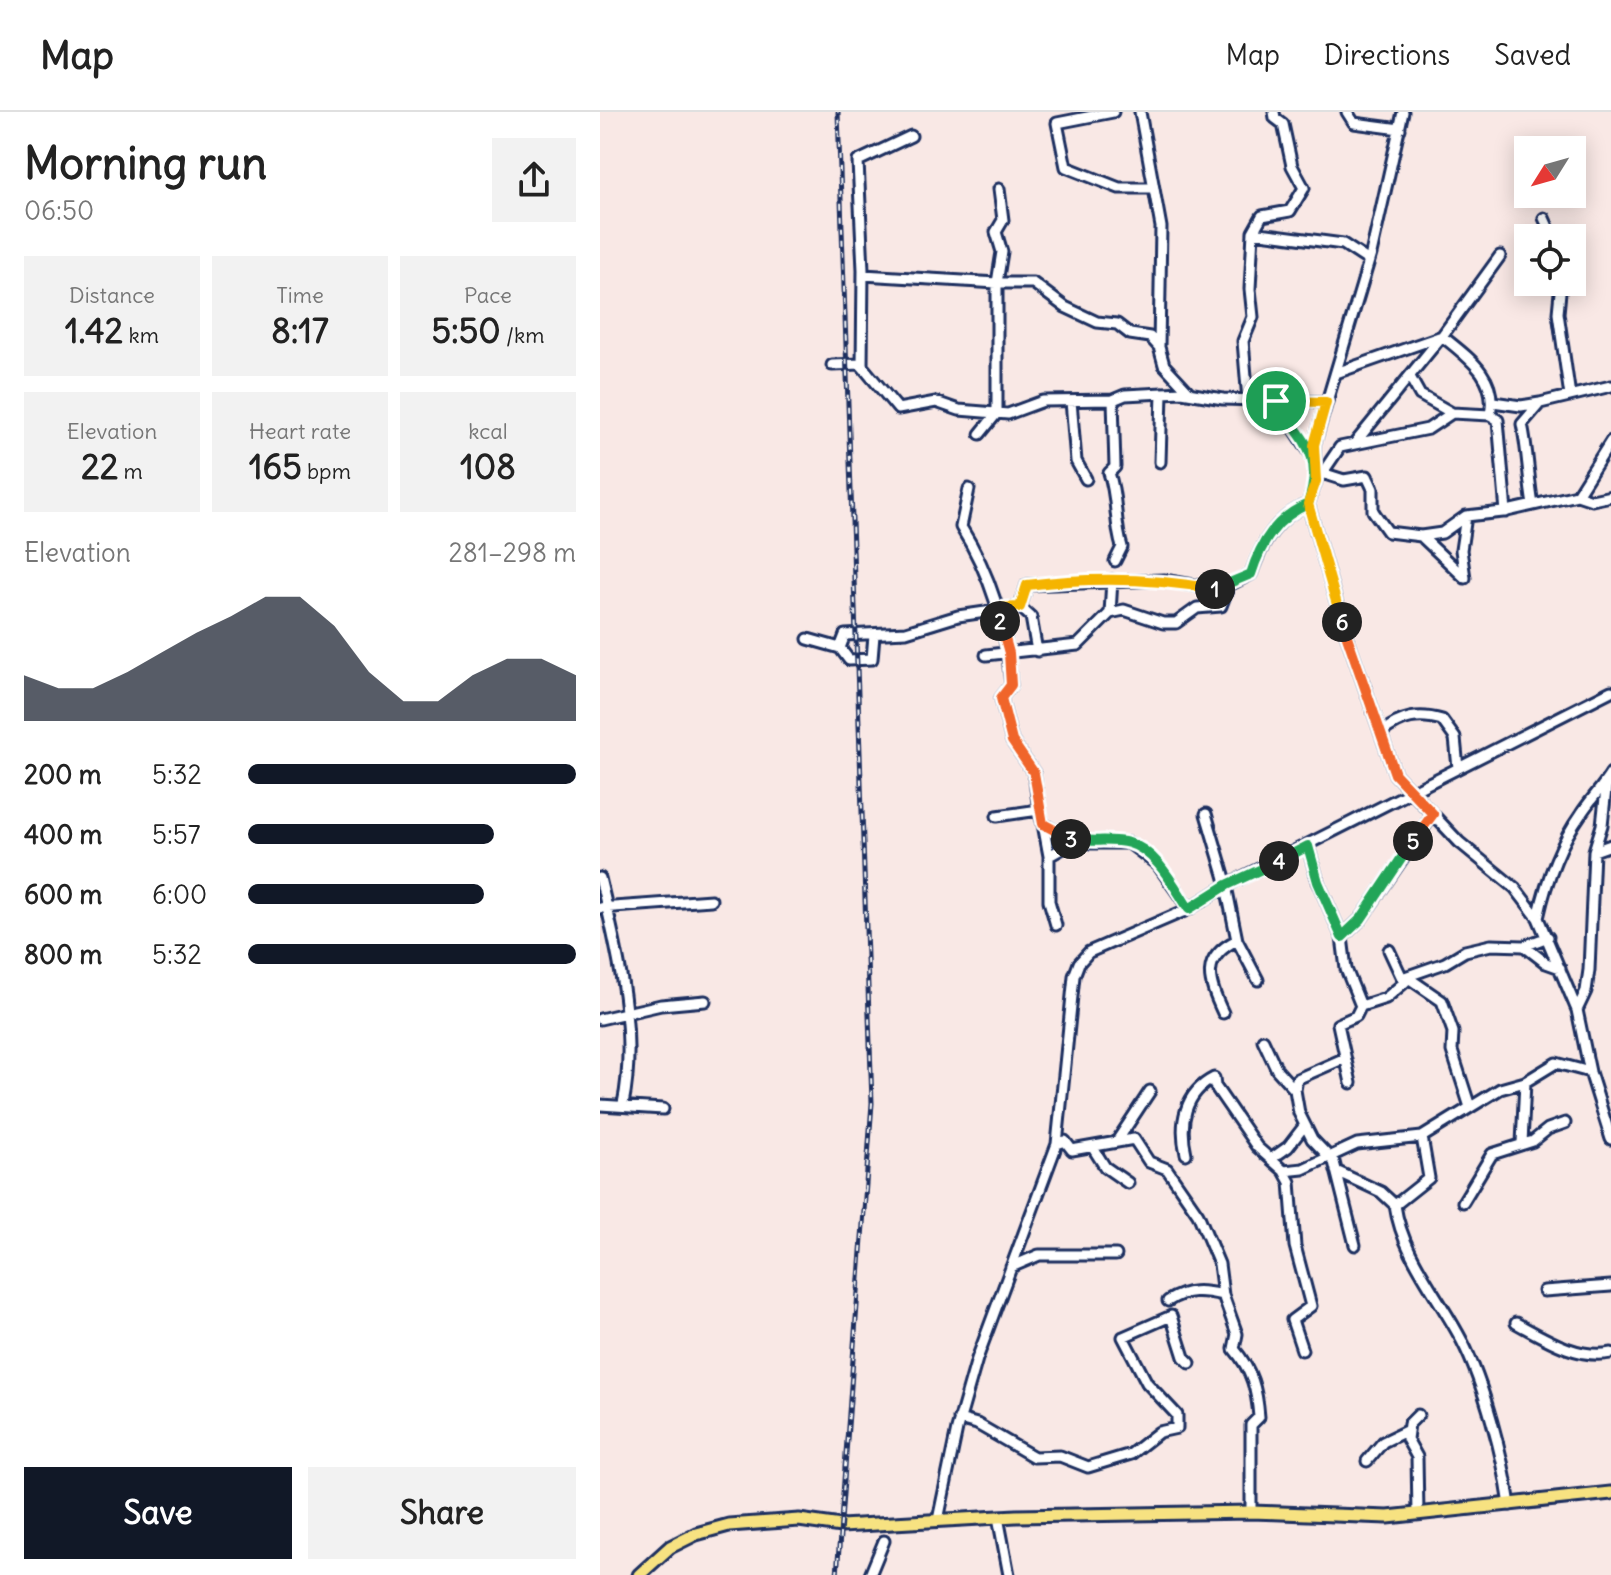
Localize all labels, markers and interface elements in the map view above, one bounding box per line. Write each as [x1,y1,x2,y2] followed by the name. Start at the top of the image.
[40,32,114,79] text: Map
[1225,37,1280,73] text: Map
[1324,37,1450,73] text: Directions
[1494,37,1571,73] text: Saved
[24,136,267,191] text: Morning run
[1514,136,1586,208] north arrow
[1514,136,1586,296] map controls
[492,138,576,222] button: share
[24,194,94,227] text: 06:50
[1514,224,1586,296] button: locate
[69,281,155,309] text: Distance
[276,281,324,309] text: Time
[464,281,512,309] text: Pace
[65,309,123,352] text: 1.42
[271,309,329,352] text: 8:17
[432,309,501,352] text: 5:50
[123,321,159,349] text: km
[501,321,544,349] text: /km
[1242,367,1310,435] pin
[1254,379,1298,423] icon: arrive
[67,417,157,445] text: Elevation
[249,417,351,445] text: Heart rate
[468,417,508,445] text: kcal
[81,445,118,488] text: 22
[249,445,302,488] text: 165
[460,445,516,488] text: 108
[118,457,143,485] text: m
[302,457,351,485] text: bpm
[24,536,131,569] text: Elevation
[449,536,576,569] text: 281–298 m
[1195,569,1235,609] pin: 1
[1211,575,1219,603] text: 1
[980,601,1020,641] pin: 2
[1322,602,1362,642] pin: 6
[994,607,1006,635] text: 2
[1336,608,1348,636] text: 6
[24,758,101,791] text: 200 m
[152,758,202,791] text: 5:32
[24,818,102,851] text: 400 m
[152,818,201,851] text: 5:57
[1051,819,1091,859] pin: 3
[1393,821,1433,861] pin: 5
[1065,825,1077,853] text: 3
[1407,827,1419,855] text: 5
[1259,841,1299,881] pin: 4
[1273,847,1285,875] text: 4
[24,878,102,911] text: 600 m
[152,878,207,911] text: 6:00
[24,938,102,971] text: 800 m
[152,938,202,971] text: 5:32
[24,1467,292,1559] button: Save
[308,1467,576,1559] button: Share

